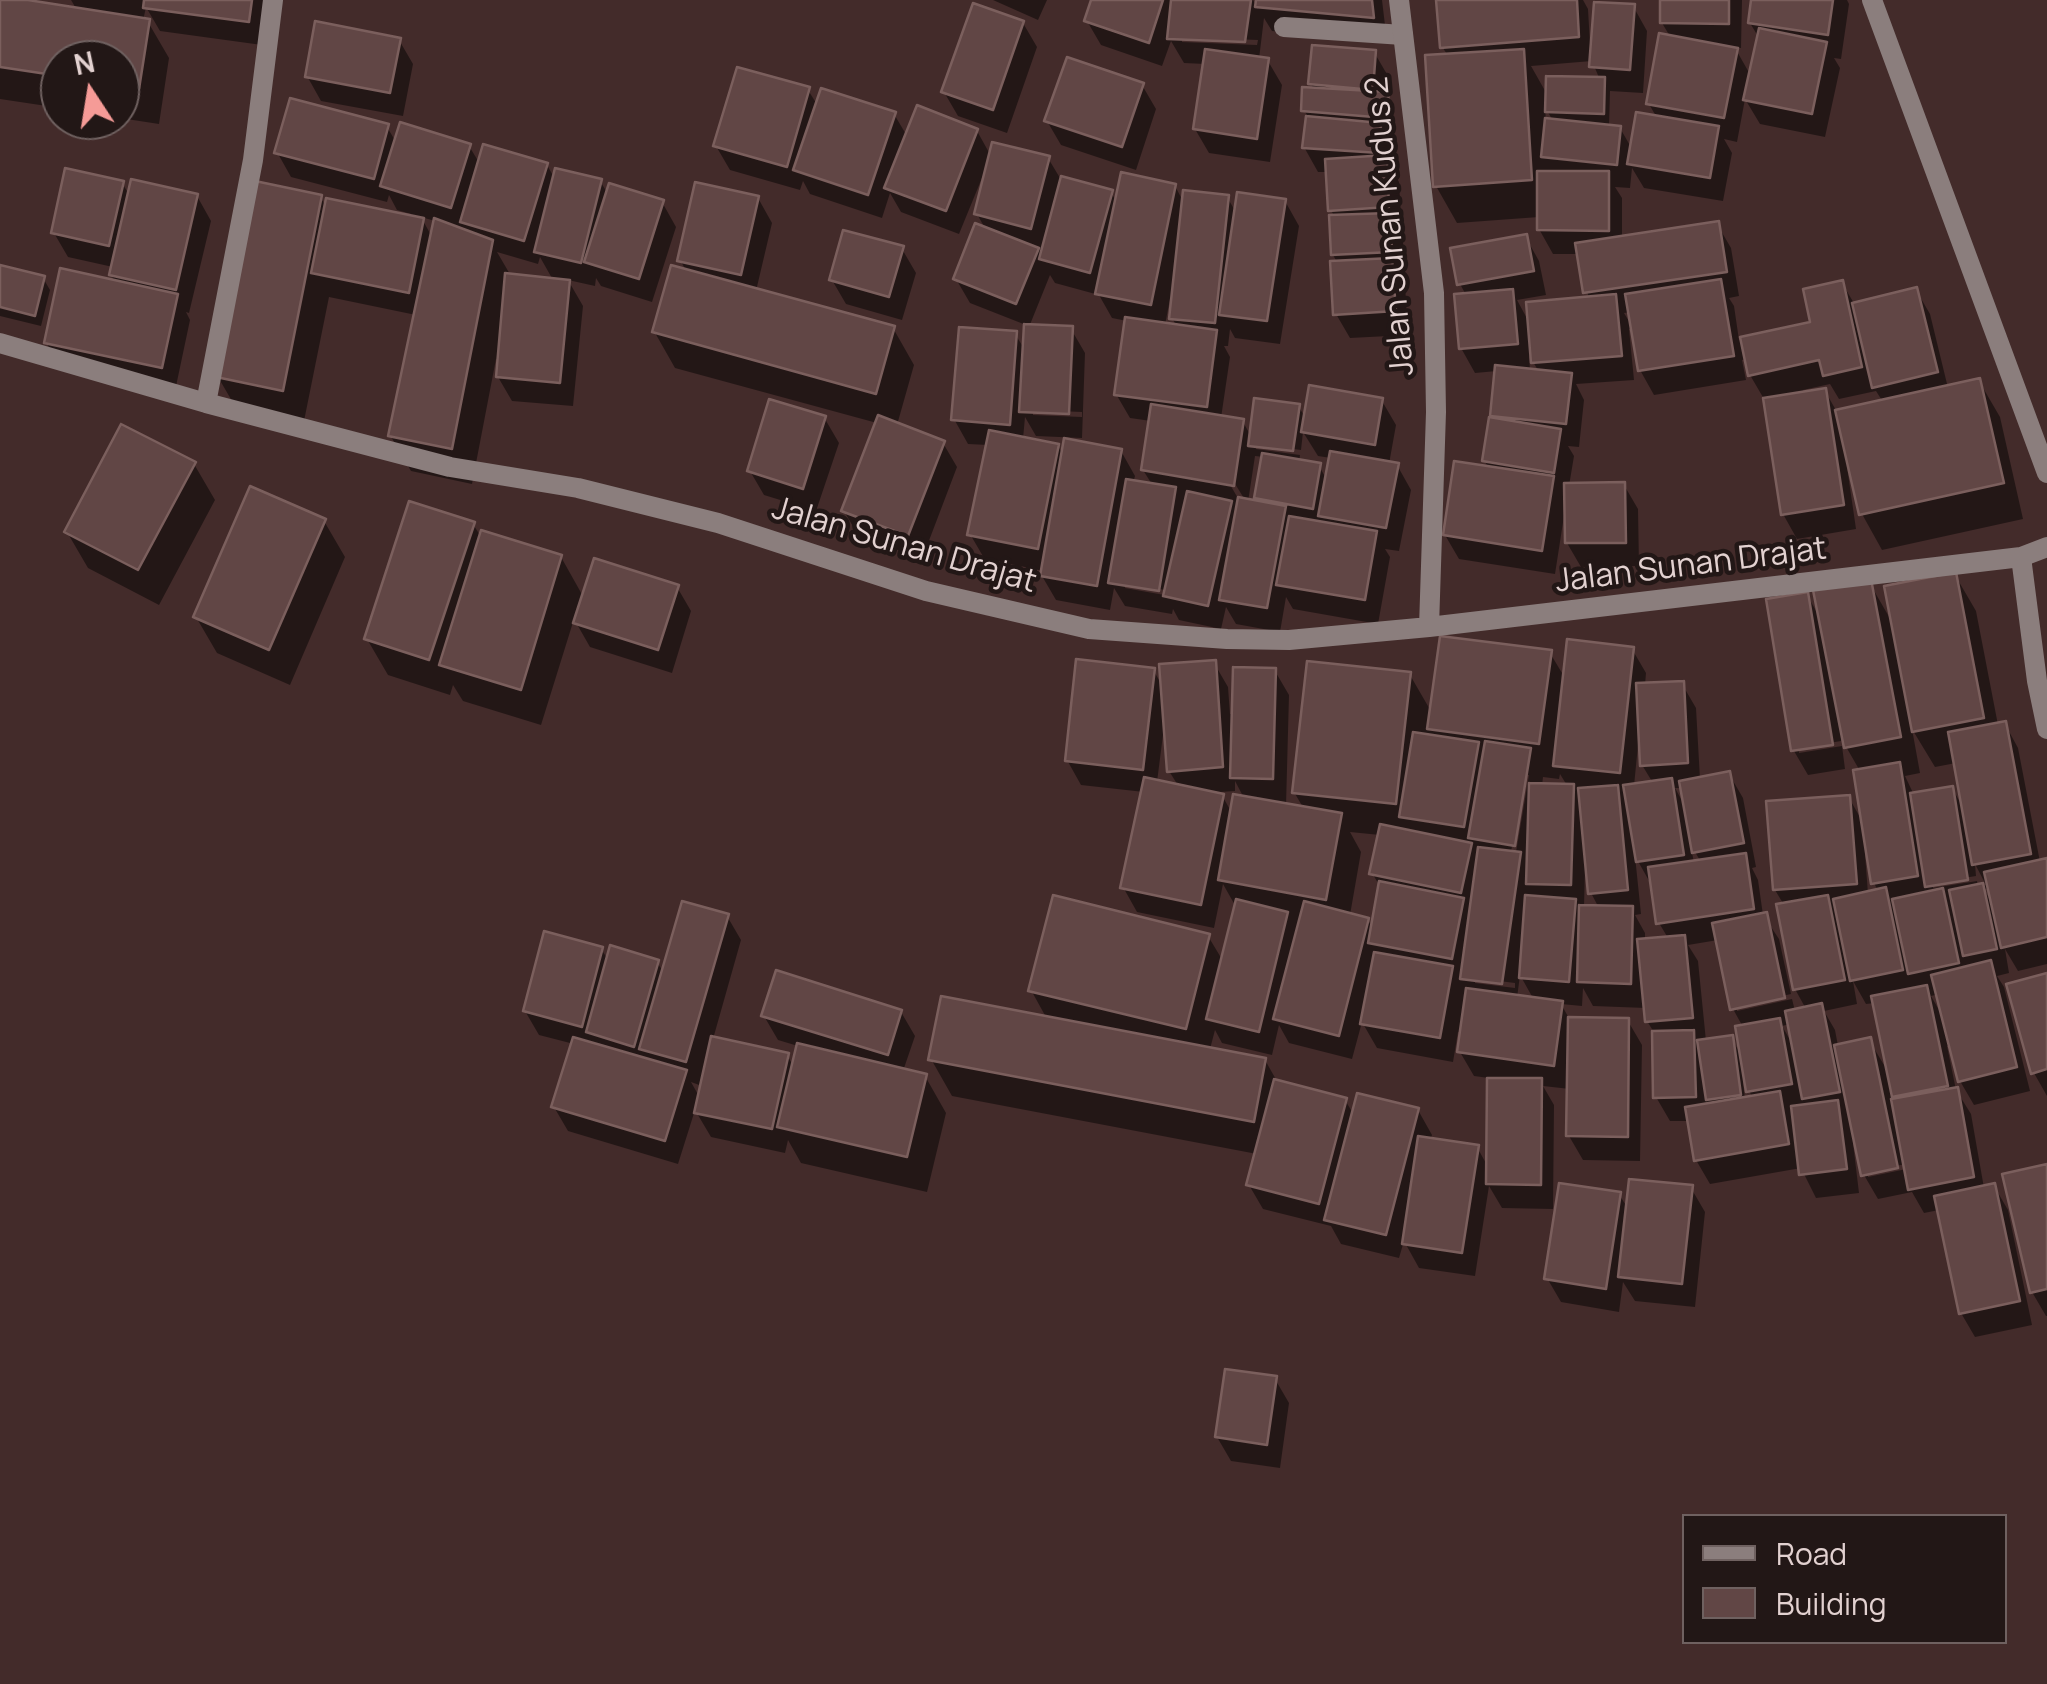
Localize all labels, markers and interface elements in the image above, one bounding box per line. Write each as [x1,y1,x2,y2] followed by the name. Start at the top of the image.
[40,40,140,140] north arrow
[70,42,98,83] text: N
[1359,75,1423,377] street label: Jalan Sunan Kudus 2
[768,490,1040,602] street label: Jalan Sunan Drajat
[1553,530,1829,602] street label: Jalan Sunan Drajat
[1682,1514,2007,1644] legend
[1776,1533,1847,1574] text: Road
[1776,1583,1887,1624] text: Building

